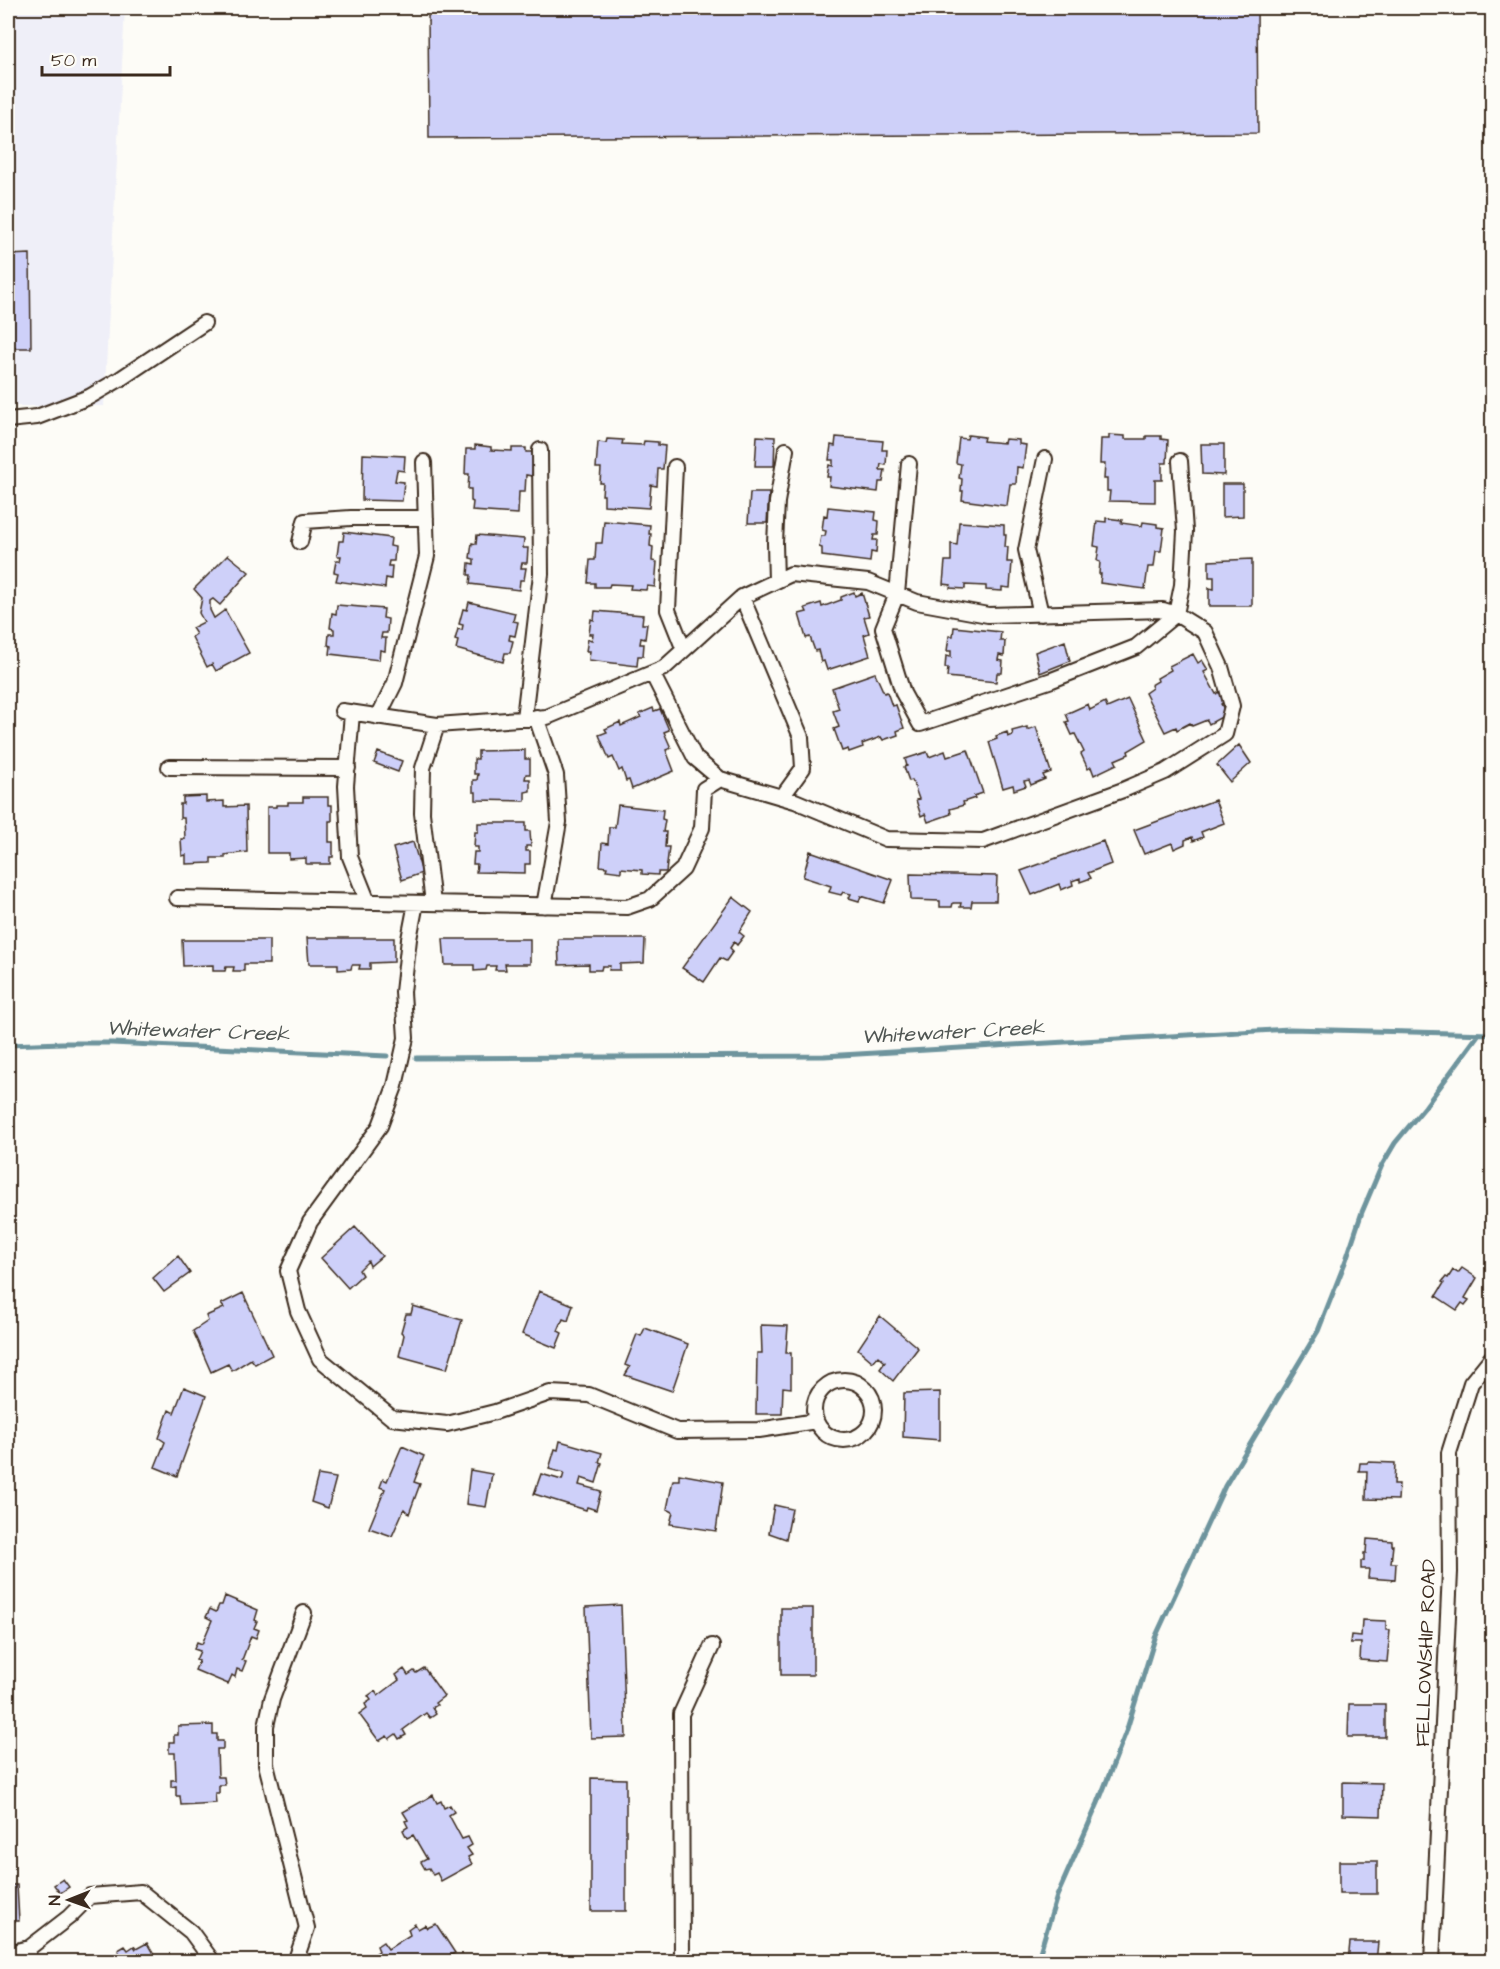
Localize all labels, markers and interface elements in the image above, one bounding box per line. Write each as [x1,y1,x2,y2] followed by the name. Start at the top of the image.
[42,39,170,77] scale bar
[51,48,96,73] text: 50 m
[106,1013,291,1049] water label: Whitewater Creek
[861,1013,1046,1051] water label: Whitewater Creek
[1409,1559,1443,1747] street label: FELLOWSHIP ROAD
[39,1870,99,1930] north arrow
[44,1895,66,1905] text: N

